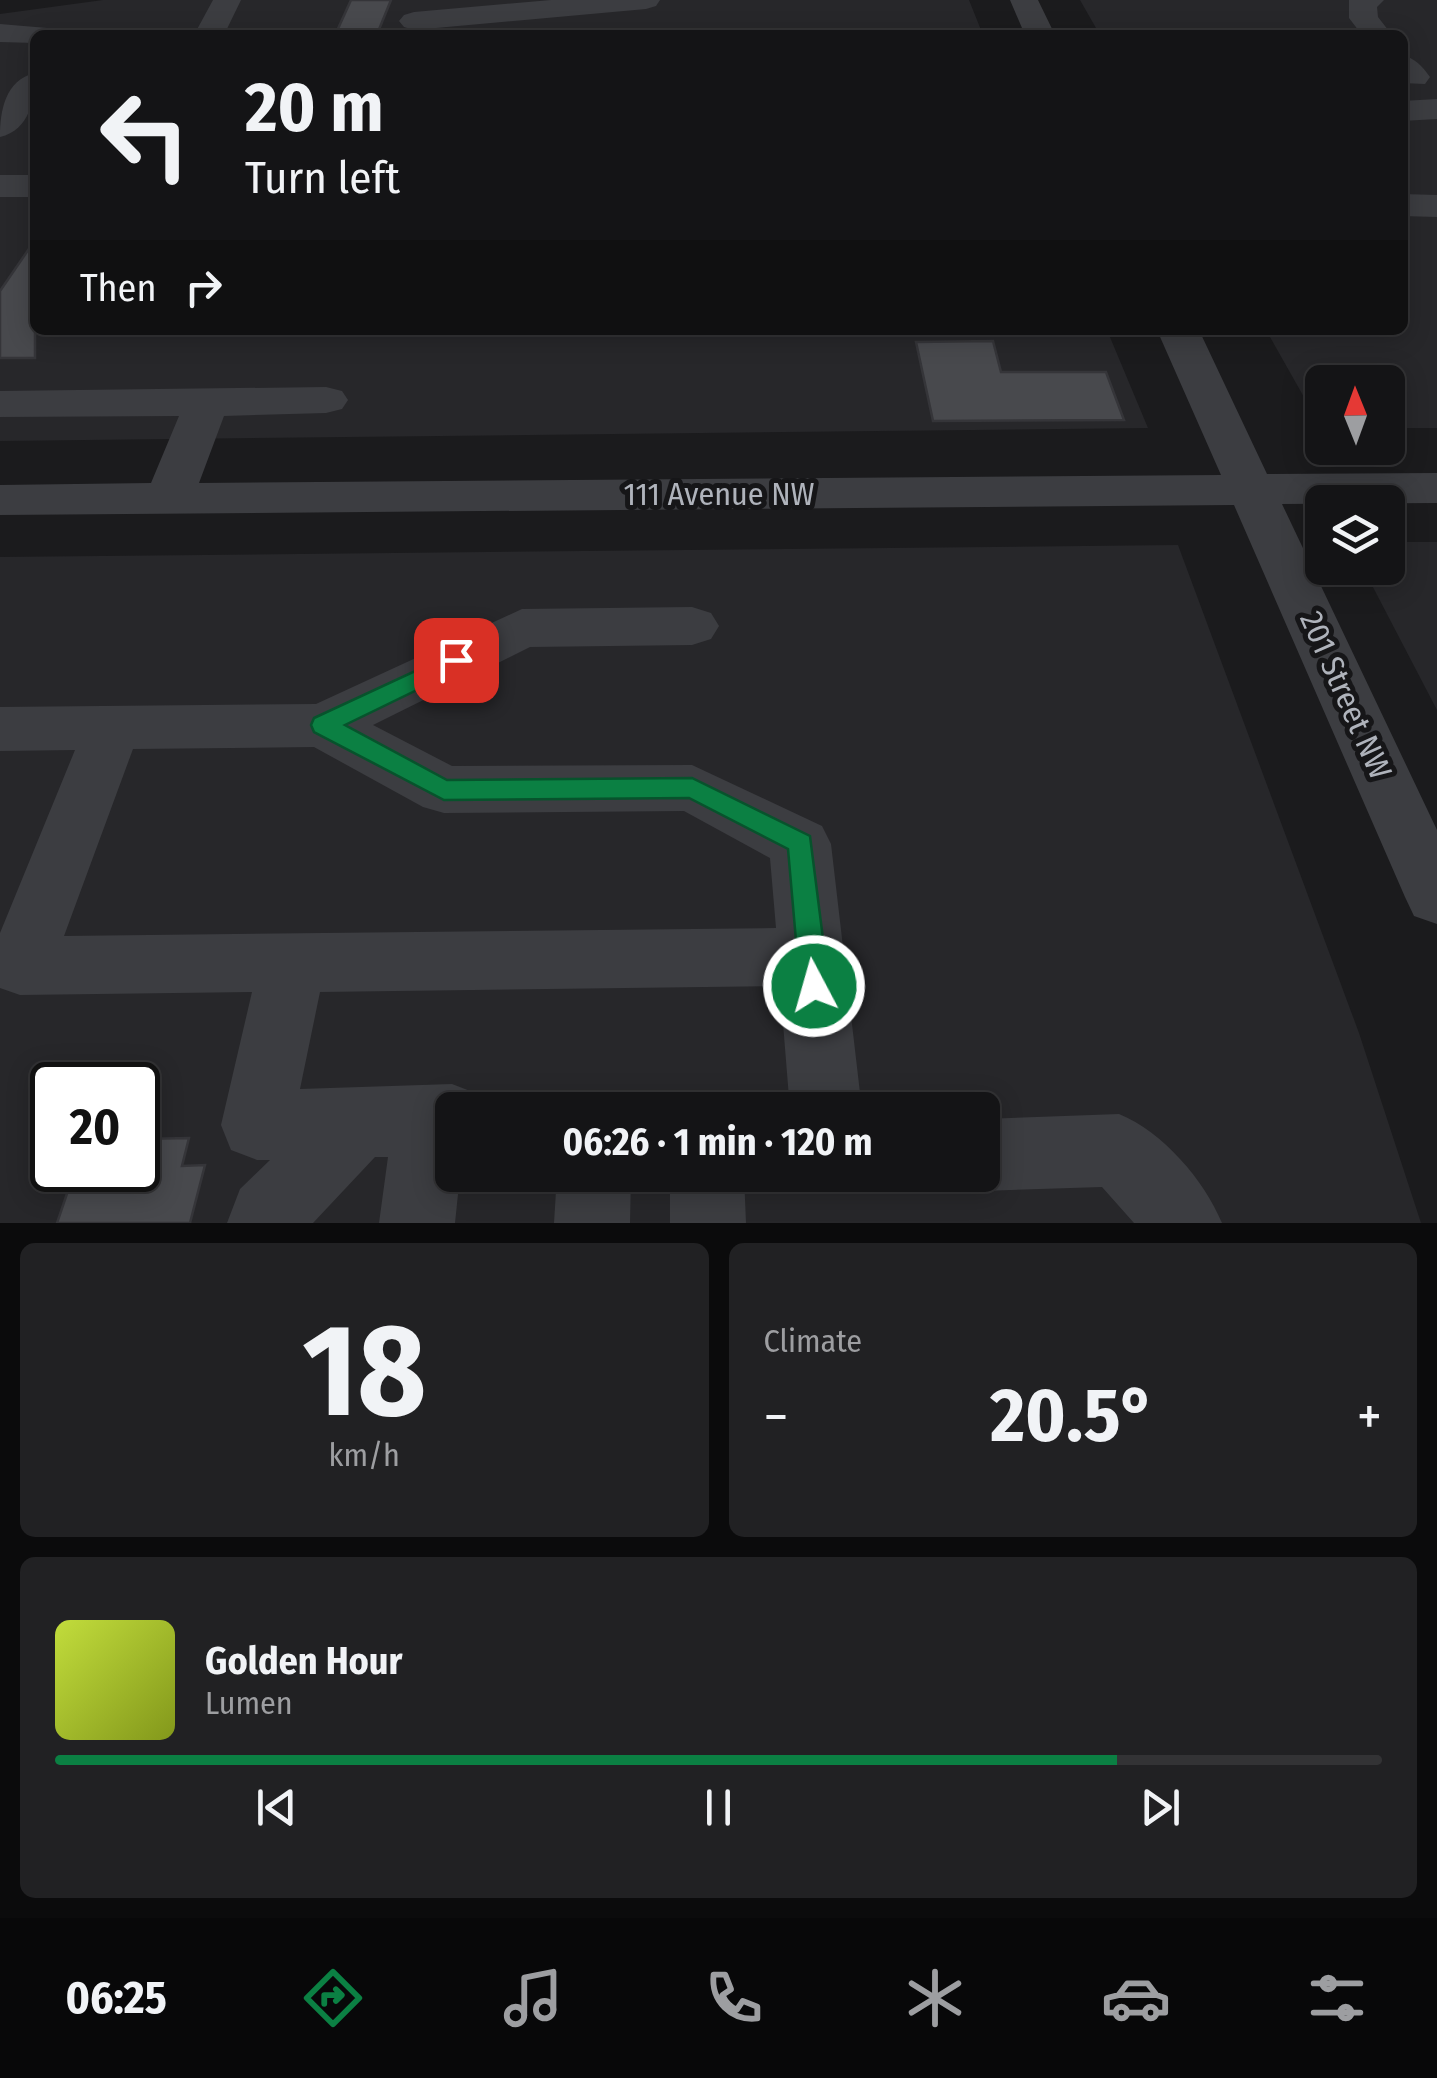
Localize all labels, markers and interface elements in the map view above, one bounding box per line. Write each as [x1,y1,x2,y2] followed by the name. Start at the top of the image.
[245,66,384,150] text: 20 m
[80,70,210,200] icon: left
[245,151,400,205] text: Turn left
[176,260,231,315] icon: right
[80,265,156,311] text: Then
[1305,365,1405,465] north arrow
[1305,365,1405,585] map controls
[623,475,815,513] street label: 111 Avenue NW
[1305,485,1405,585] button: layers
[1292,605,1400,785] street label: 201 Street NW
[414,618,499,703] pin
[429,633,484,688] icon: arrive
[762,934,866,1038] position arrow
[30,1062,160,1192] speed limit sign: 20
[563,1119,872,1165] text: 06:26 · 1 min · 120 m
[302,1293,426,1449] text: 18
[764,1322,862,1360] text: Climate
[990,1371,1155,1461] text: 20.5°
[764,1384,788,1450] text: −
[1357,1384,1382,1450] text: +
[329,1436,400,1474] text: km/h
[205,1638,403,1684] text: Golden Hour
[205,1684,293,1722] text: Lumen
[249,1780,304,1835] icon: previous
[691,1780,746,1835] icon: pause
[1133,1780,1188,1835] icon: next
[298,1963,368,2033] icon: directions
[498,1963,568,2033] icon: music
[699,1963,769,2033] icon: phone
[900,1963,970,2033] icon: climate
[1101,1963,1171,2033] icon: car
[1302,1963,1372,2033] icon: filters
[65,1971,167,2025] text: 06:25

